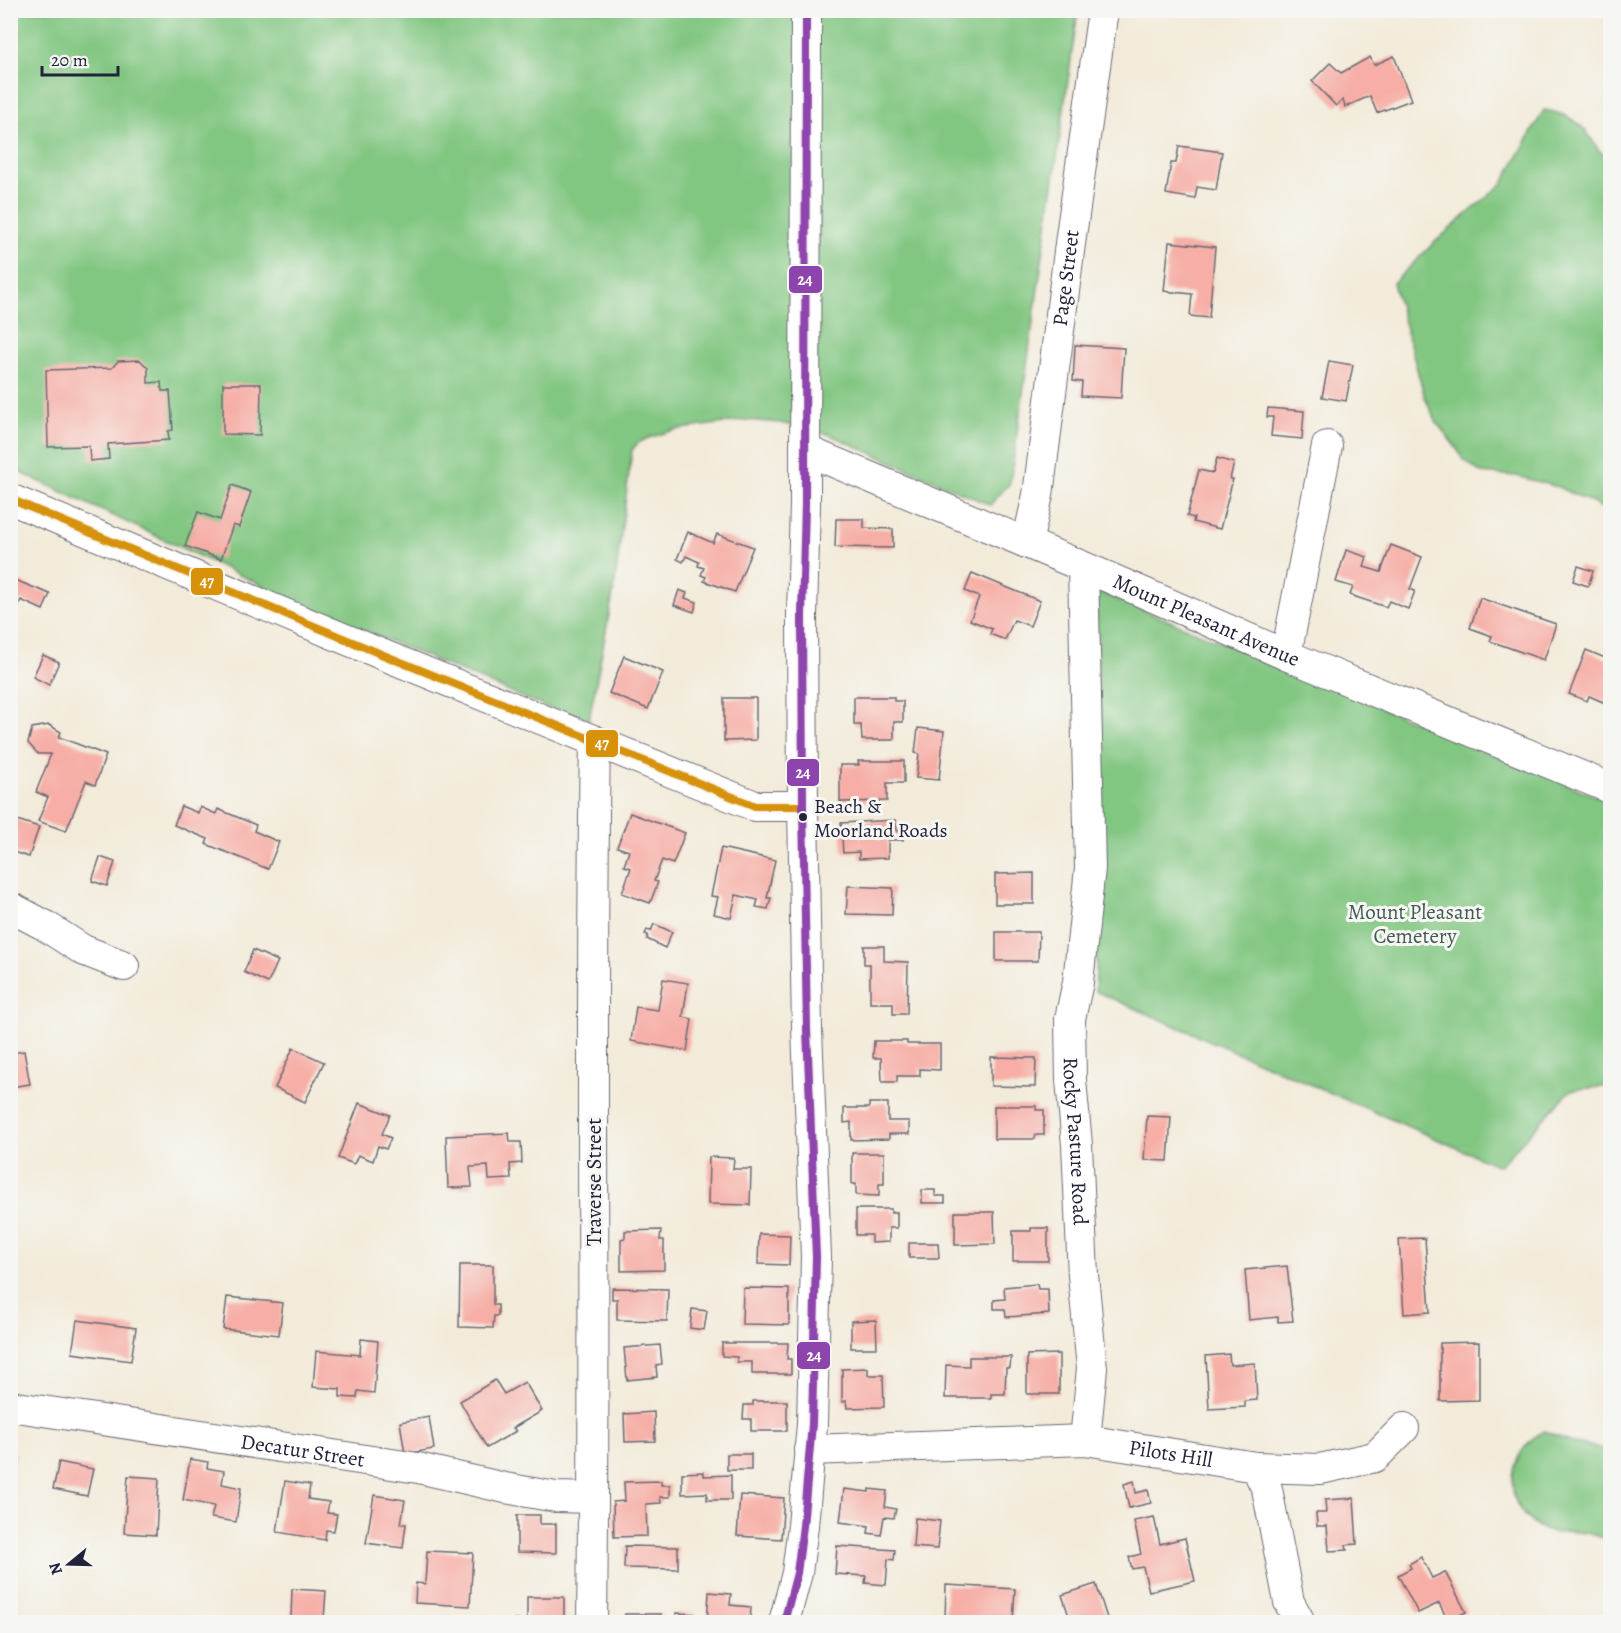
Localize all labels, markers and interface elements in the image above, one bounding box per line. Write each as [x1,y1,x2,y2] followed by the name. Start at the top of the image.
[42,39,118,77] scale bar
[51,48,88,72] text: 20 m
[1046,228,1086,328] street label: Page Street
[788,265,823,294] line badge: 24
[797,269,813,291] text: 24
[190,567,224,596] line badge: 47
[1109,567,1304,673] street label: Mount Pleasant Avenue
[200,571,214,593] text: 47
[585,729,619,758] line badge: 47
[595,733,609,755] text: 47
[786,758,820,787] line badge: 24
[795,762,811,784] text: 24
[814,793,948,844] place label: Beach & Moorland Roads
[797,811,809,823] marker: Beach & Moorland Roads
[1348,898,1482,950] park label: Mount Pleasant Cemetery
[1057,1057,1095,1227] street label: Rocky Pasture Road
[580,1118,608,1246] street label: Traverse Street
[796,1341,831,1370] line badge: 24
[806,1345,822,1367] text: 24
[239,1427,367,1474] street label: Decatur Street
[1127,1433,1215,1474] street label: Pilots Hill
[39,1534,99,1594] north arrow
[43,1559,68,1578] text: N

